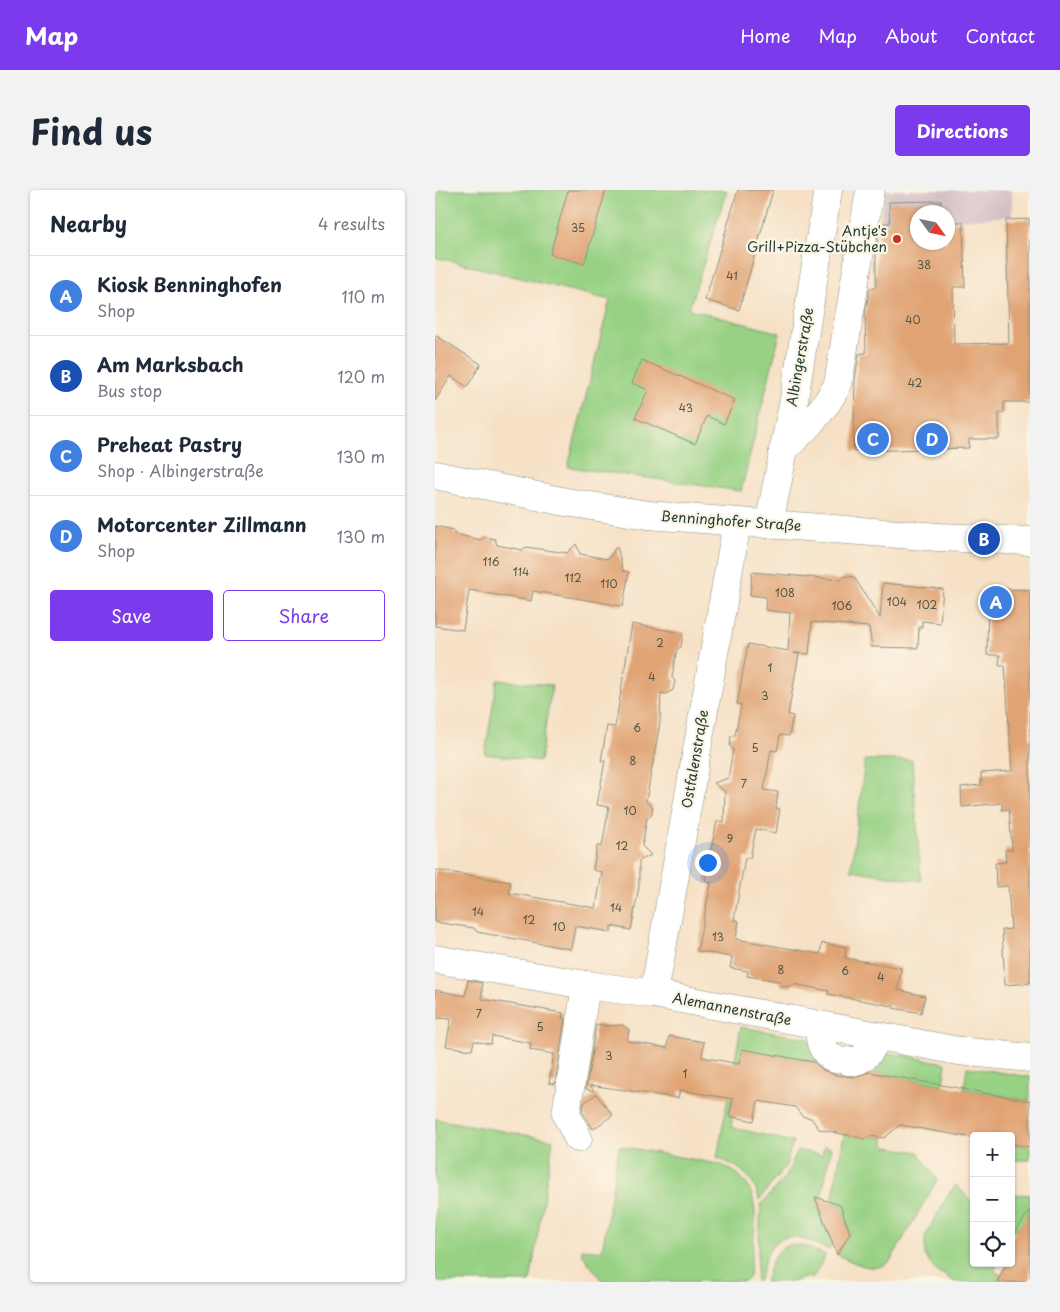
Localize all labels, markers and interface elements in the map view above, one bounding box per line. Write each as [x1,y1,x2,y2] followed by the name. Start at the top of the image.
[25,17,78,53] text: Map
[740,22,790,49] text: Home
[818,22,857,49] text: Map
[885,22,937,49] text: About
[965,22,1035,49] text: Contact
[30,104,152,157] text: Find us
[895,105,1030,156] button: Directions
[910,205,955,250] north arrow
[50,207,127,239] text: Nearby
[318,211,385,235] text: 4 results
[571,219,585,236] house number: 35
[747,220,887,257] place label: Antje's Grill+Pizza-Stübchen
[891,233,903,245] marker: Antje's Grill+Pizza-Stübchen
[917,256,931,273] house number: 38
[726,267,738,284] house number: 41
[97,270,282,298] text: Kiosk Benninghofen
[60,284,72,308] text: A
[342,284,385,308] text: 110 m
[97,298,135,322] text: Shop
[780,306,819,408] street label: Albingerstraße
[905,311,921,328] house number: 40
[97,350,244,378] text: Am Marksbach
[61,364,71,388] text: B
[338,364,385,388] text: 120 m
[908,374,923,391] house number: 42
[97,378,162,402] text: Bus stop
[679,399,693,416] house number: 43
[857,420,889,458] pin: C
[916,420,948,458] pin: D
[97,430,242,458] text: Preheat Pastry
[60,444,72,468] text: C
[337,444,385,468] text: 130 m
[97,458,264,482] text: Shop · Albingerstraße
[660,505,802,536] street label: Benninghofer Straße
[97,510,307,538] text: Motorcenter Zillmann
[968,520,1000,558] pin: B
[60,524,72,548] text: D
[337,524,385,548] text: 130 m
[97,538,135,562] text: Shop
[483,553,500,570] house number: 116
[513,563,529,580] house number: 114
[564,569,582,586] house number: 112
[600,575,618,592] house number: 110
[980,583,1012,621] pin: A
[775,584,795,601] house number: 108
[50,590,213,641] button: Save
[223,590,385,641] button: Share
[887,593,907,610] house number: 104
[917,596,937,613] house number: 102
[832,597,853,614] house number: 106
[656,634,664,651] house number: 2
[768,659,773,676] house number: 1
[648,668,656,685] house number: 4
[761,687,769,704] house number: 3
[676,708,714,810] street label: Ostfalenstraße
[633,719,641,736] house number: 6
[751,739,759,756] house number: 5
[630,752,637,769] house number: 8
[741,775,747,792] house number: 7
[624,802,636,819] house number: 10
[727,830,733,847] house number: 9
[616,837,629,854] house number: 12
[695,850,721,876] your location
[610,899,622,916] house number: 14
[472,903,484,920] house number: 14
[523,911,536,928] house number: 12
[553,918,565,935] house number: 10
[712,928,724,945] house number: 13
[778,961,785,978] house number: 8
[841,962,849,979] house number: 6
[877,968,885,985] house number: 4
[671,987,793,1030] street label: Alemannenstraße
[476,1005,482,1022] house number: 7
[536,1018,544,1035] house number: 5
[605,1047,613,1064] house number: 3
[683,1065,688,1082] house number: 1
[970,1132,1015,1267] map controls
[970,1132,1015,1177] button: +
[970,1177,1015,1222] button: −
[970,1222,1015,1267] button: locate

